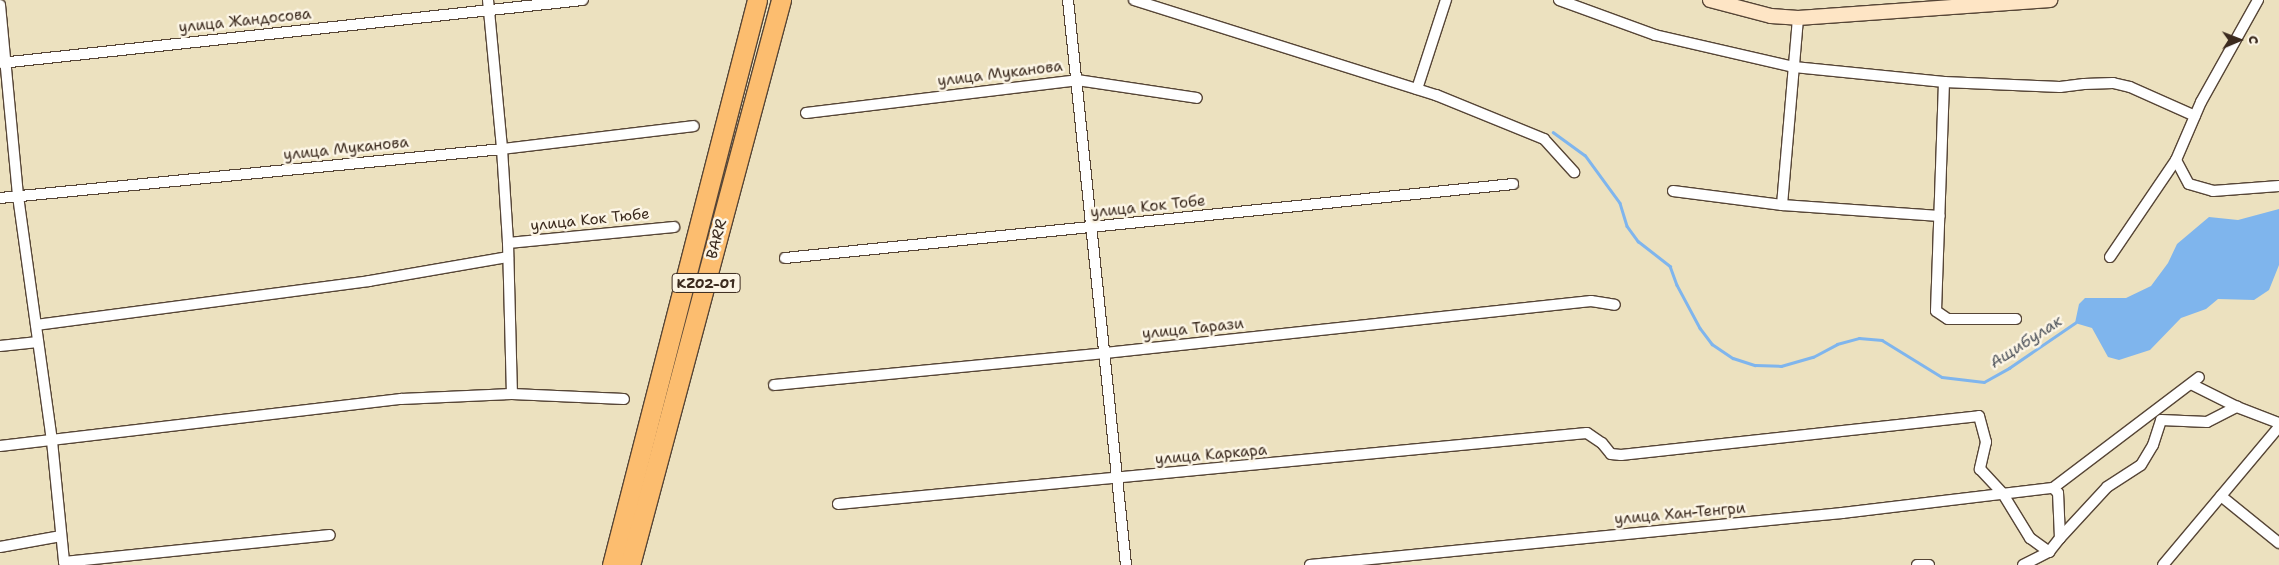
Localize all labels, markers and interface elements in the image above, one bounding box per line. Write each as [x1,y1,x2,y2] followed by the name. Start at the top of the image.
[178,5,312,37] street label: улица Жандосова
[2214,15,2264,65] north arrow
[2245,35,2263,44] text: С
[937,57,1063,91] street label: улица Муканова
[283,133,409,165] street label: улица Муканова
[1090,192,1206,222] street label: улица Кок Тобе
[530,205,650,235] street label: улица Кок Тюбе
[703,217,731,261] street label: BARR
[671,272,741,294] road number: KZ02-01
[1986,312,2066,372] water label: Ащибулак
[1141,315,1245,343] street label: улица Тарази
[1154,441,1268,469] street label: улица Каркара
[1614,499,1746,529] street label: улица Хан-Тенгри

